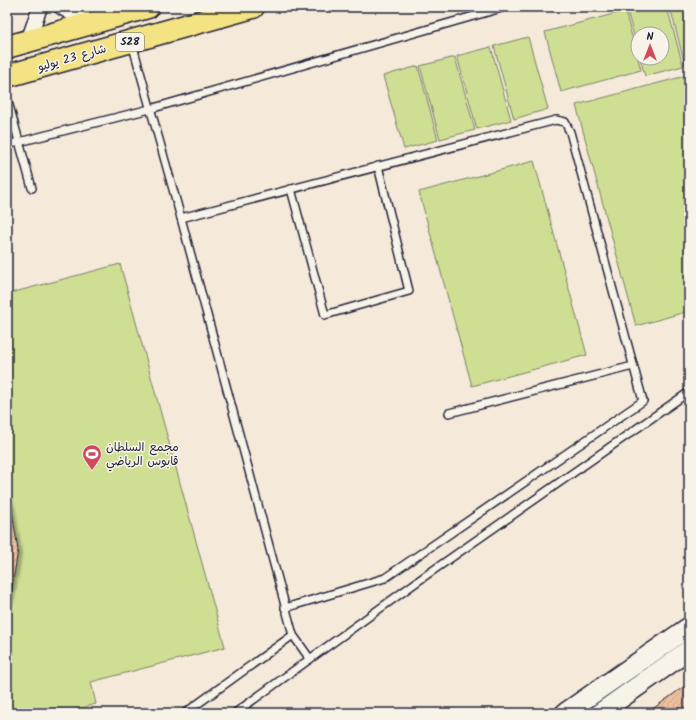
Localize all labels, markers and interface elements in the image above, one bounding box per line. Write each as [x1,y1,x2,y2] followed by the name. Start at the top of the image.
[630,26,670,66] north arrow
[647,28,654,46] text: N
[116,33,144,51] road number: S28
[34,39,109,77] street label: شارع 23 يوليو
[106,438,179,472] place label: مجمع السلطان قابوس الرياضي
[81,443,103,471] sports icon: مجمع السلطان قابوس الرياضي

